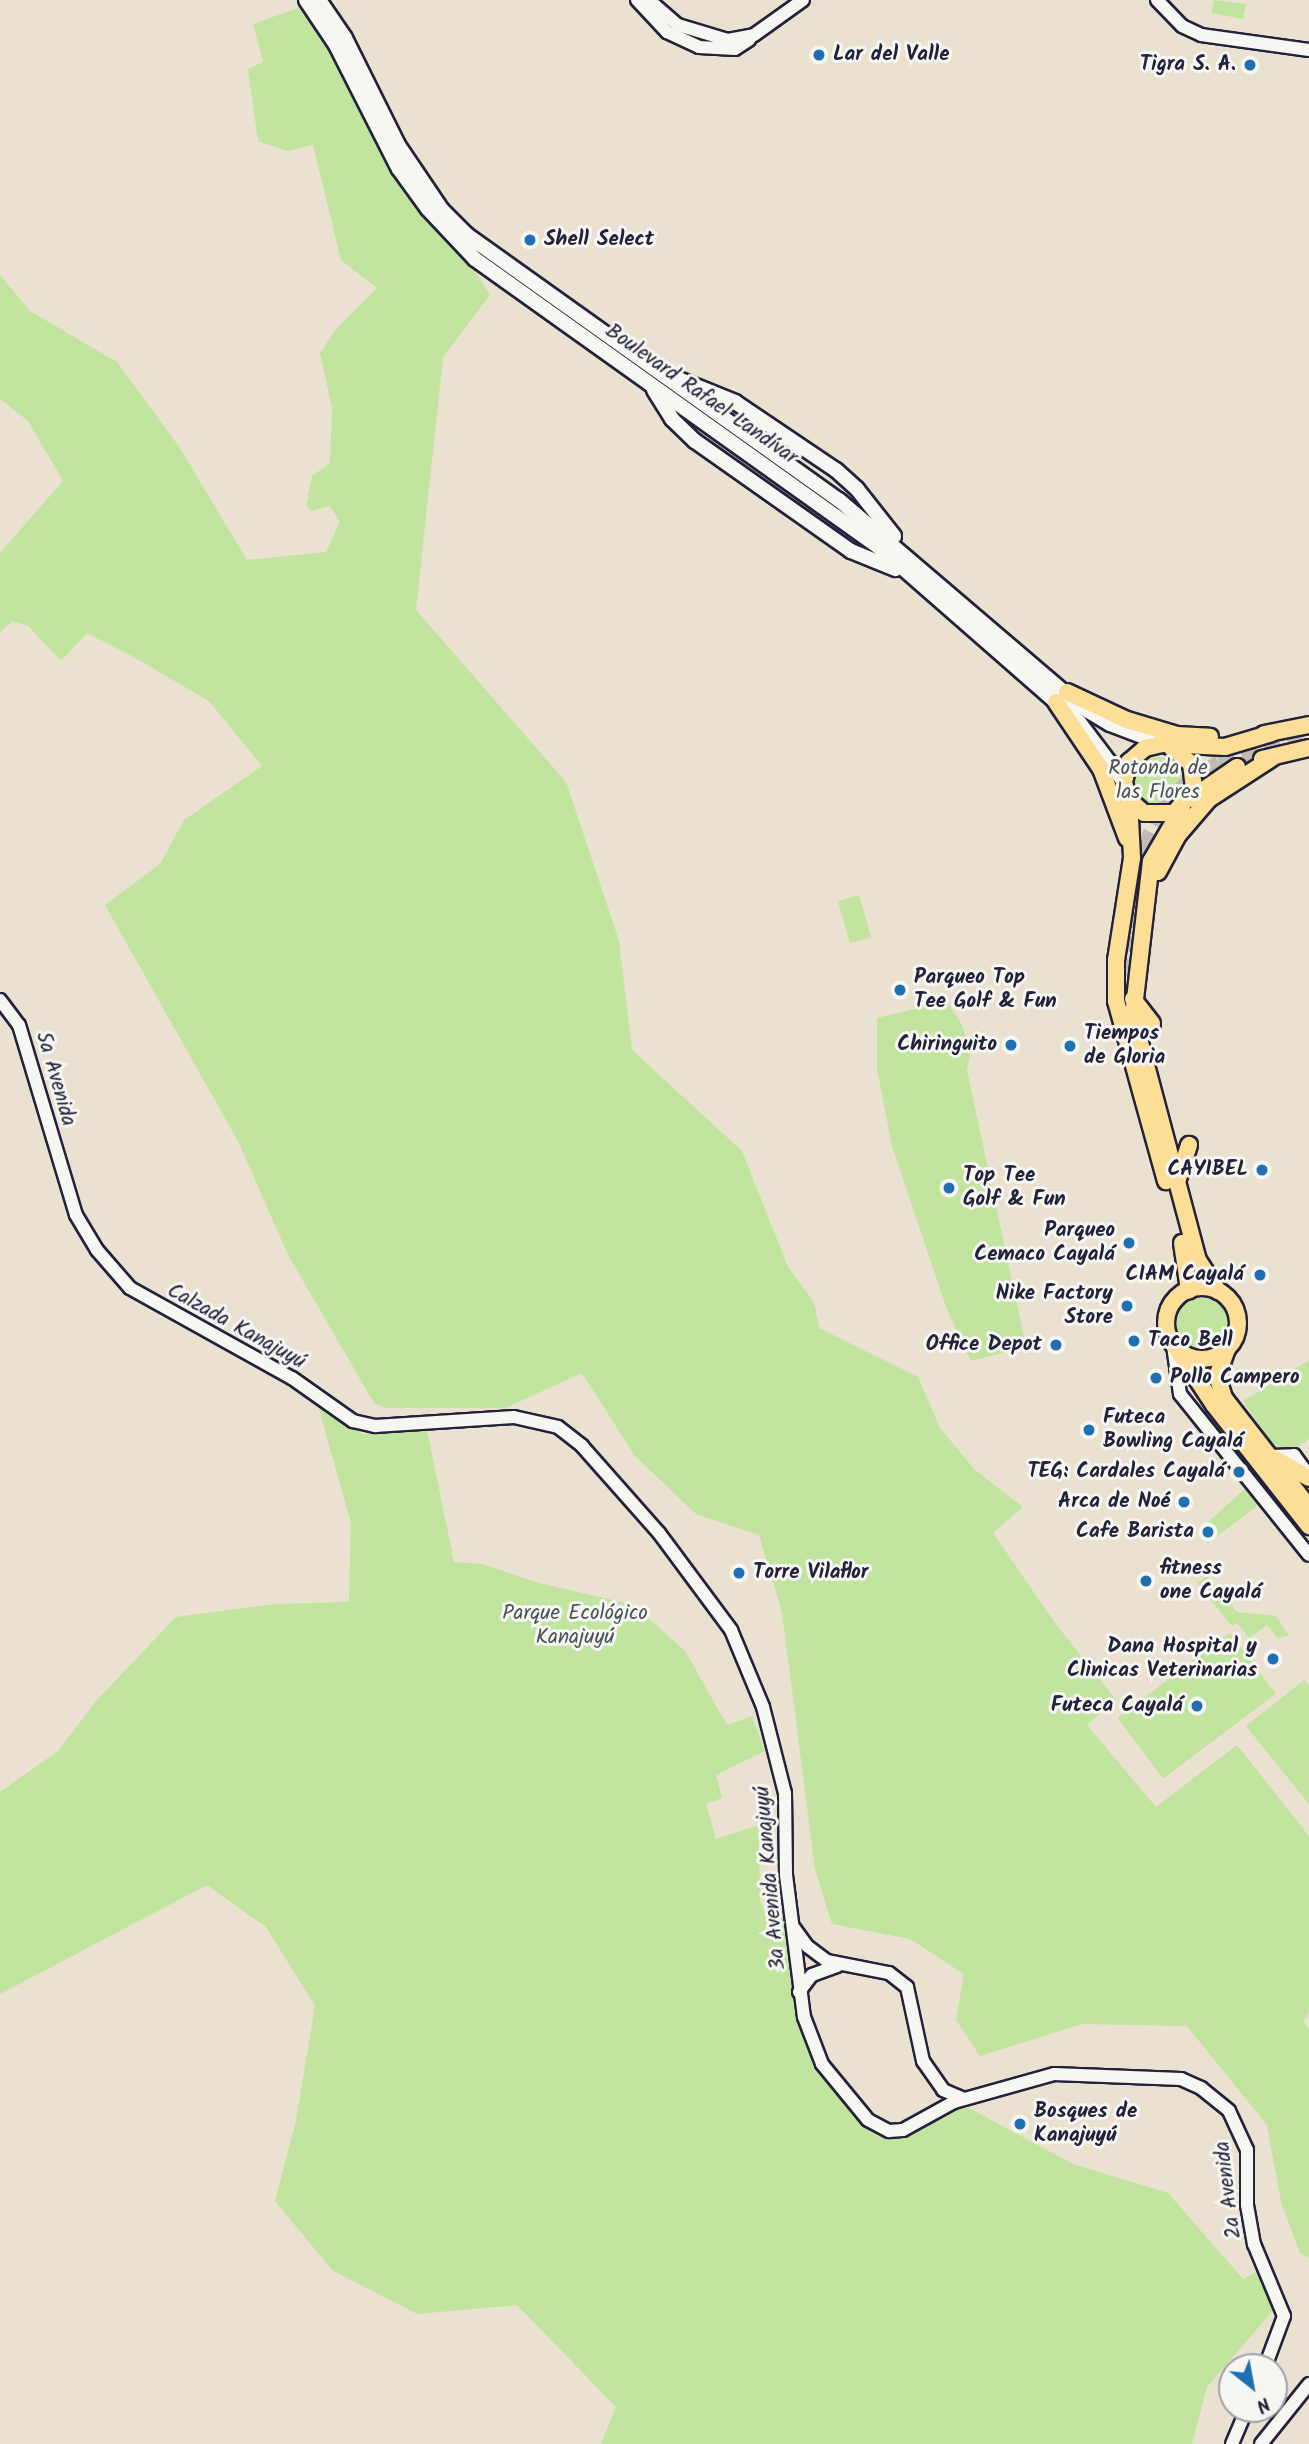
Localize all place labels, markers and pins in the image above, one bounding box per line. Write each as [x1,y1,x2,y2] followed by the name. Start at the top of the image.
[833,42,949,68] place label: Lar del Valle
[811,47,827,63] marker: Lar del Valle
[1140,52,1236,78] place label: Tigra S. A.
[1242,57,1258,73] marker: Tigra S. A.
[544,227,654,253] place label: Shell Select
[522,232,538,248] marker: Shell Select
[914,965,1057,1015] place label: Parqueo Top Tee Golf & Fun
[892,982,908,998] marker: Parqueo Top Tee Golf & Fun
[1084,1021,1165,1071] place label: Tiempos de Gloria
[897,1032,997,1058] place label: Chiringuito
[1003,1037,1019,1053] marker: Chiringuito
[1062,1038,1078,1054] marker: Tiempos de Gloria
[1167,1157,1248,1183] place label: CAYIBEL
[1254,1162,1270,1178] marker: CAYIBEL
[963,1163,1066,1213] place label: Top Tee Golf & Fun
[941,1180,957,1196] marker: Top Tee Golf & Fun
[974,1218,1115,1268] place label: Parqueo Cemaco Cayalá
[1121,1235,1137,1251] marker: Parqueo Cemaco Cayalá
[1126,1262,1244,1288] place label: CIAM Cayalá
[1250,1265,1270,1285] marker: CIAM Cayalá
[996,1281,1113,1331] place label: Nike Factory Store
[1119,1298,1135,1314] marker: Nike Factory Store
[1148,1328,1233,1354] place label: Taco Bell
[926,1332,1042,1358] place label: Office Depot
[1126,1333,1142,1349] marker: Taco Bell
[1048,1337,1064,1353] marker: Office Depot
[1170,1365,1300,1391] place label: Pollo Campero
[1148,1370,1164,1386] marker: Pollo Campero
[1103,1405,1243,1455] place label: Futeca Bowling Cayalá
[1081,1422,1097,1438] marker: Futeca Bowling Cayalá
[1027,1459,1225,1485] place label: TEG: Cardales Cayalá
[1231,1464,1247,1480] marker: TEG: Cardales Cayalá
[1058,1489,1170,1515] place label: Arca de Noé
[1176,1494,1192,1510] marker: Arca de Noé
[1076,1519,1194,1545] place label: Cafe Barista
[1200,1524,1216,1540] marker: Cafe Barista
[1160,1556,1261,1606] place label: fitness one Cayalá
[753,1560,868,1586] place label: Torre Vilaflor
[731,1565,747,1581] marker: Torre Vilaflor
[1138,1573,1154,1589] marker: fitness one Cayalá
[1067,1634,1257,1684] place label: Dana Hospital y Clinicas Veterinarias
[1263,1649,1283,1669] marker: Dana Hospital y Clinicas Veterinarias
[1051,1693,1183,1719] place label: Futeca Cayalá
[1189,1698,1205,1714] marker: Futeca Cayalá
[1034,2099,1137,2149] place label: Bosques de Kanajuyú
[1012,2116,1028,2132] marker: Bosques de Kanajuyú

